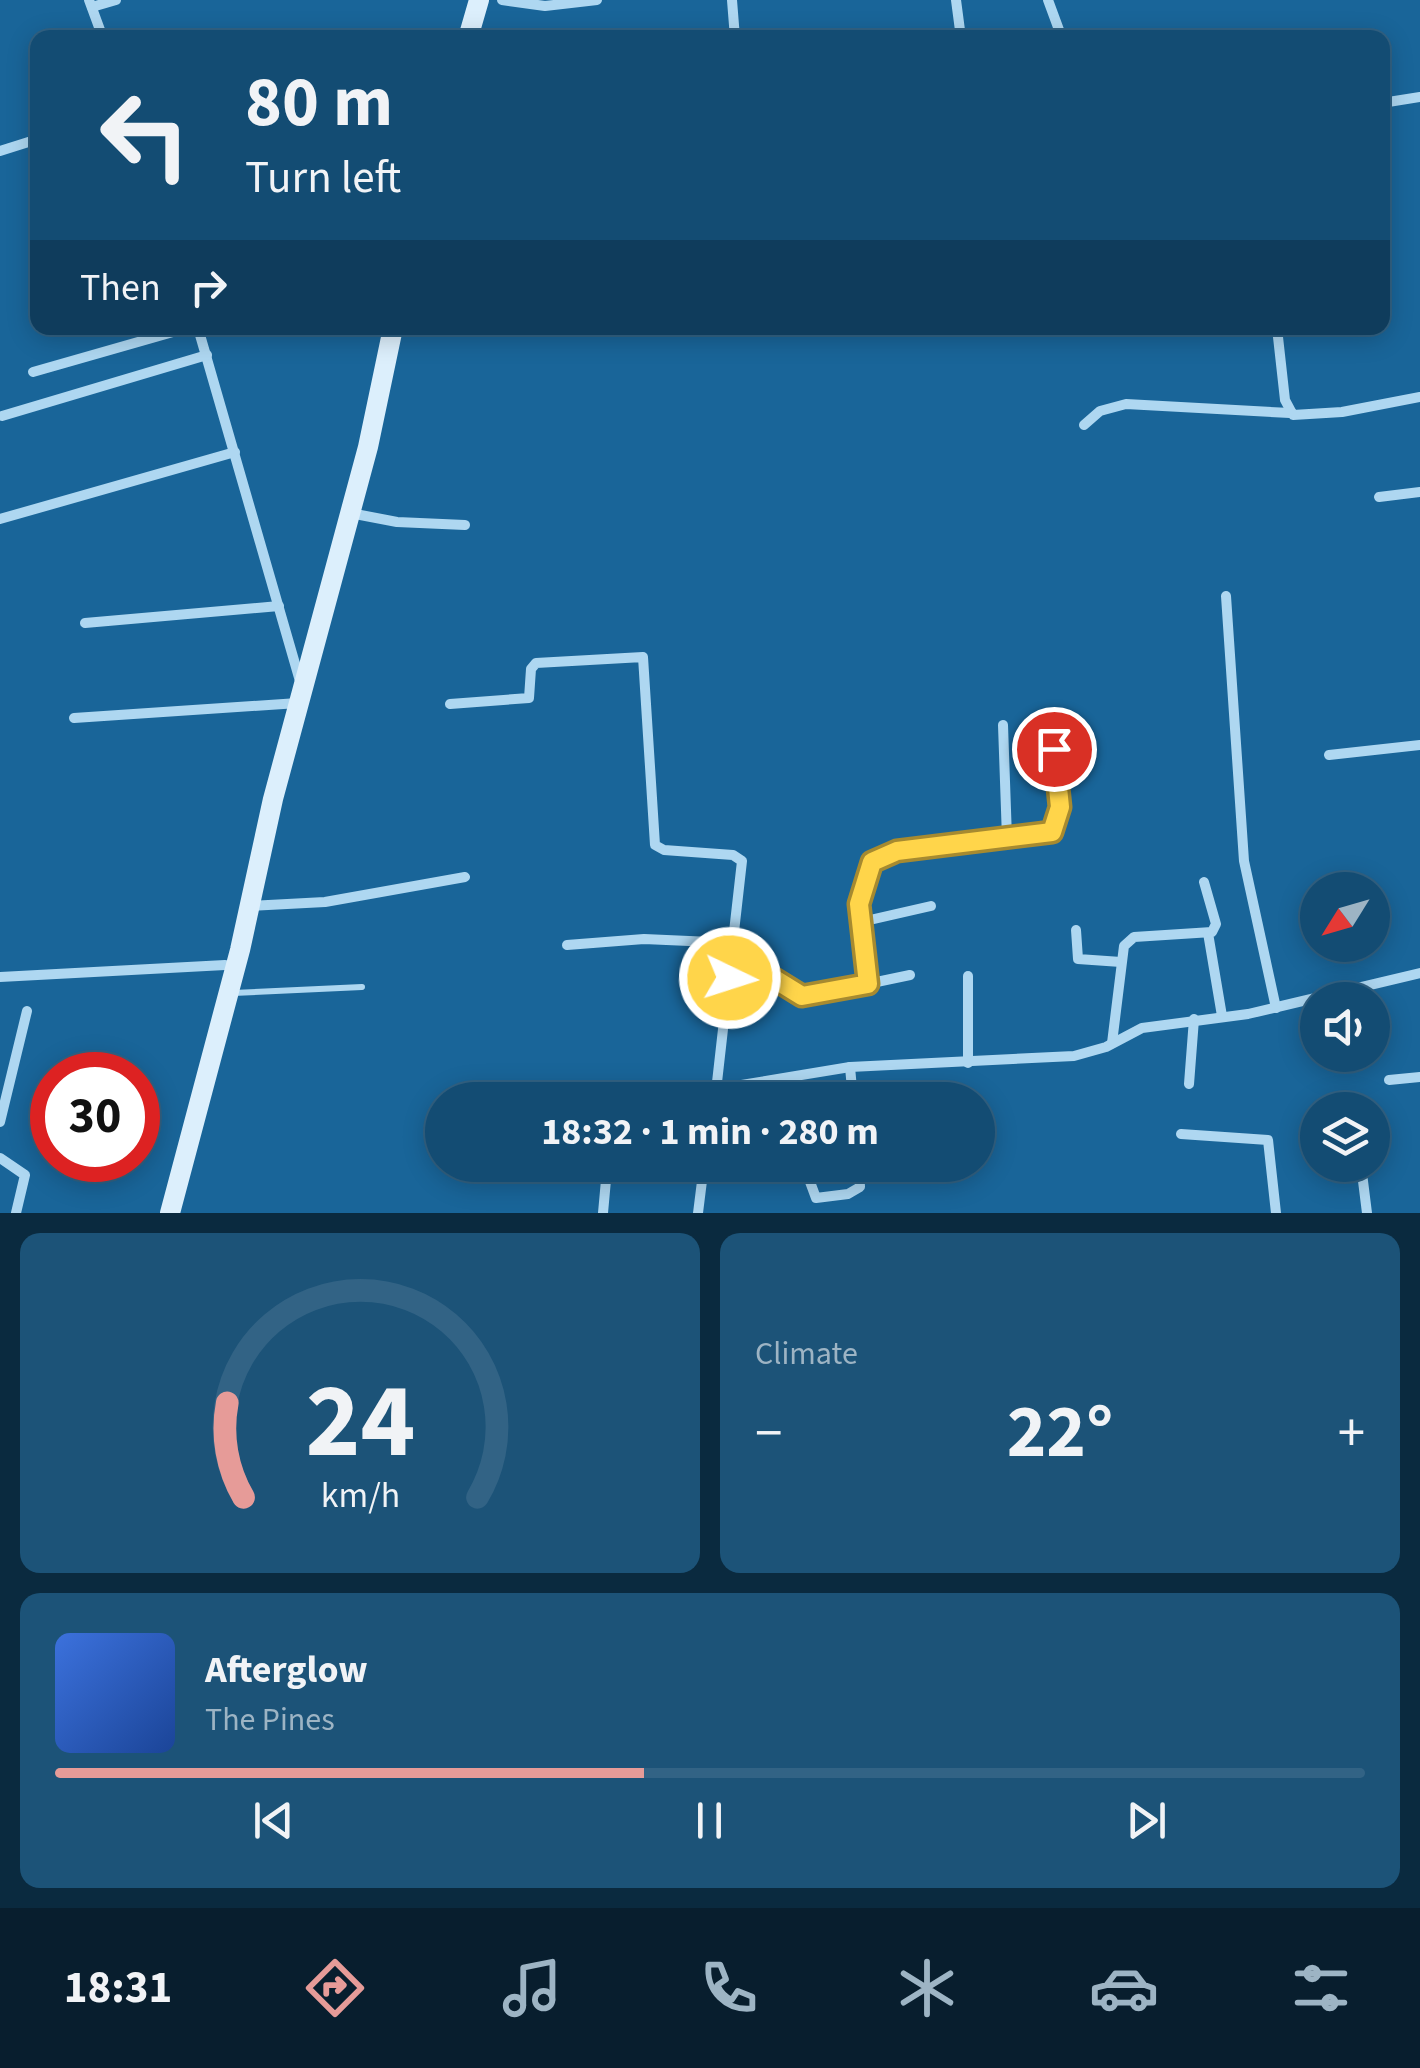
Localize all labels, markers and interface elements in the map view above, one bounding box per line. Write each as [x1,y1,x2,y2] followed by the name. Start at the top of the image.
[245,53,393,153] text: 80 m
[80,70,210,200] icon: left
[245,146,401,210] text: Turn left
[181,260,236,315] icon: right
[80,261,161,315] text: Then
[1012,707,1097,792] pin
[1027,722,1082,777] icon: arrive
[1300,872,1390,962] north arrow
[1300,872,1390,1182] map controls
[678,926,782,1030] position arrow
[1300,982,1390,1072] button: sound
[30,1052,160,1182] speed limit sign: 30
[1300,1092,1390,1182] button: layers
[541,1105,879,1159] text: 18:32 · 1 min · 280 m
[755,1331,858,1377] text: Climate
[305,1349,415,1497] text: 24
[1007,1379,1113,1486] text: 22°
[755,1395,782,1473] text: −
[1338,1395,1365,1473] text: +
[320,1470,400,1521] text: km/h
[205,1643,368,1697] text: Afterglow
[205,1697,335,1743] text: The Pines
[246,1793,301,1848] icon: previous
[682,1793,737,1848] icon: pause
[1119,1793,1174,1848] icon: next
[300,1953,370,2023] icon: directions
[497,1953,567,2023] icon: music
[694,1953,764,2023] icon: phone
[892,1953,962,2023] icon: climate
[1089,1953,1159,2023] icon: car
[1286,1953,1356,2023] icon: filters
[64,1956,172,2020] text: 18:31

